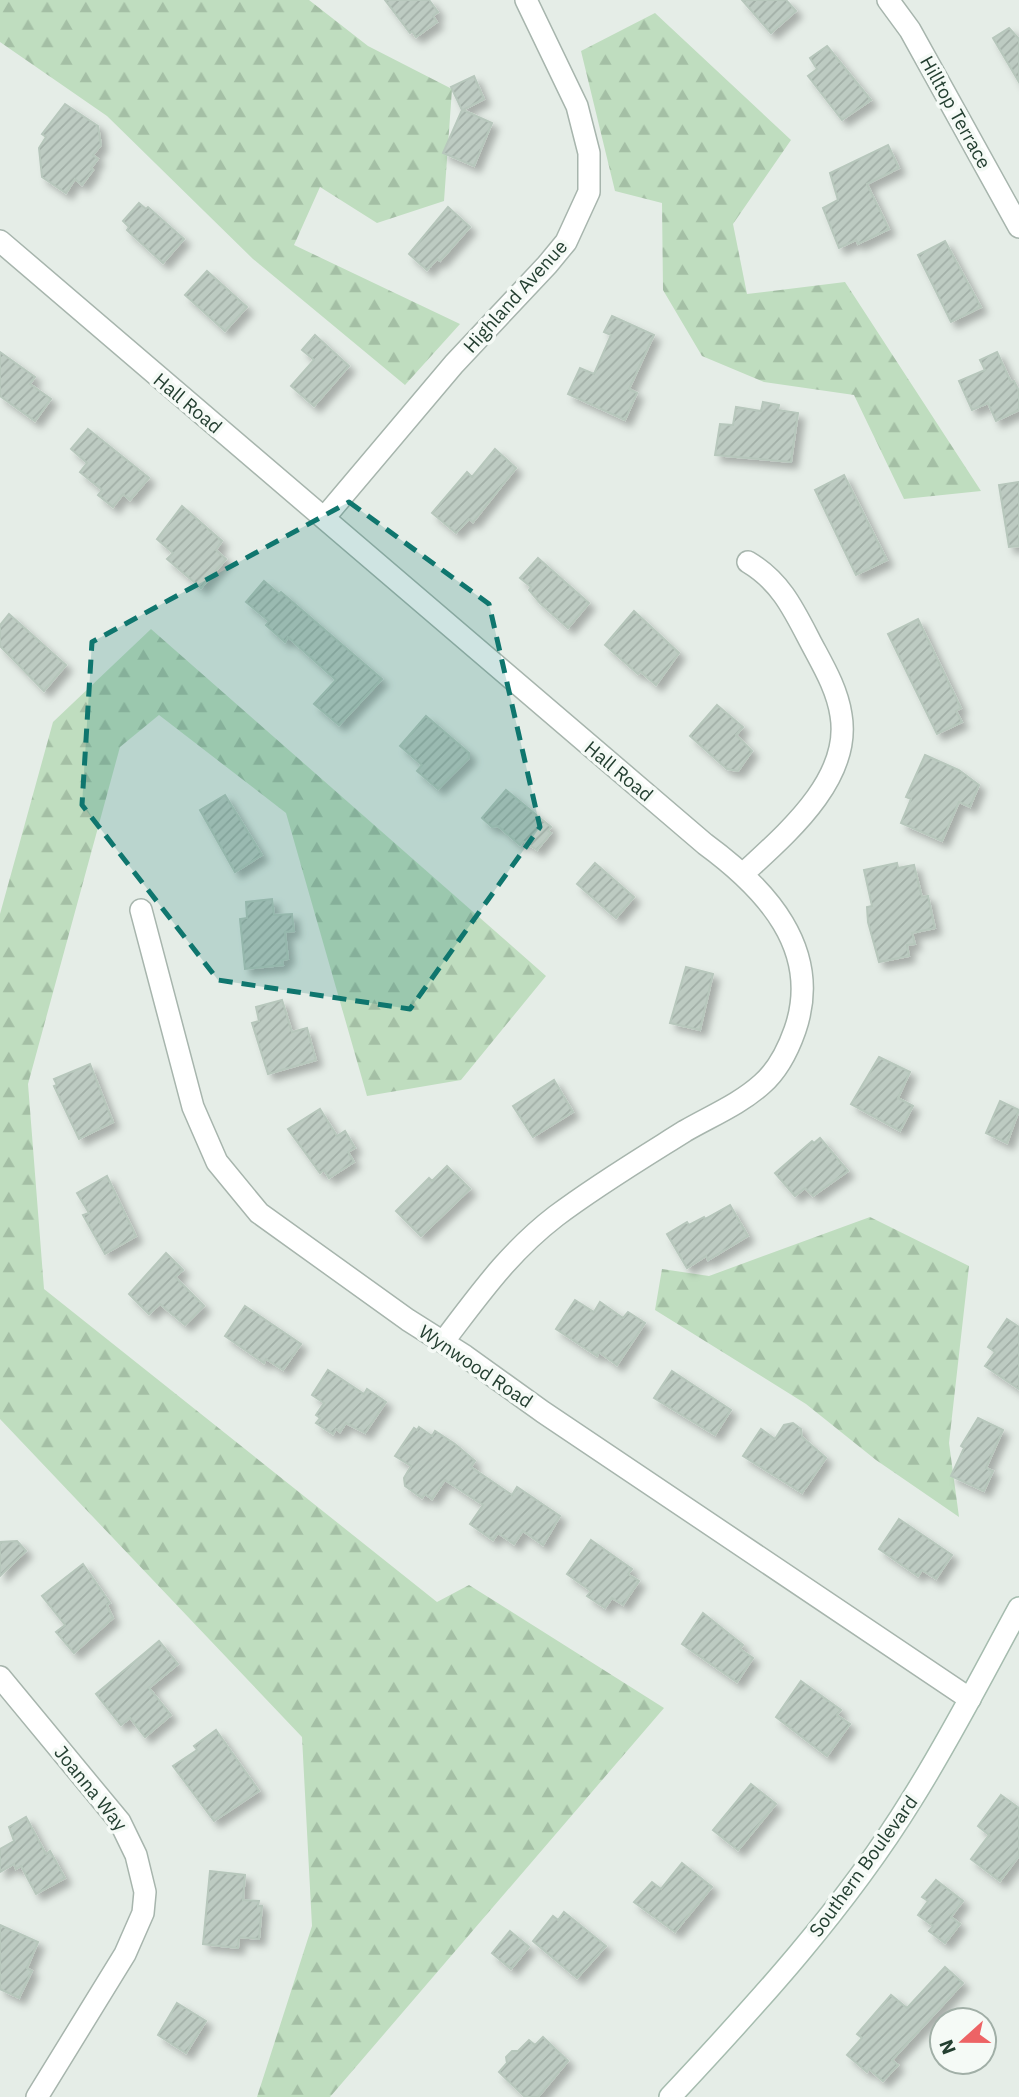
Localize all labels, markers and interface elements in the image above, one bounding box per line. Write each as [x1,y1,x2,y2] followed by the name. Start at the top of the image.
[915,52,997,172] street label: Hilltop Terrace
[458,234,572,358] street label: Highland Avenue
[149,367,227,439] street label: Hall Road
[580,735,658,807] street label: Hall Road
[415,1319,537,1413] street label: Wynwood Road
[49,1740,133,1836] street label: Joanna Way
[804,1791,922,1941] street label: Southern Boulevard
[928,2006,998,2076] north arrow
[933,2036,961,2058] text: N

